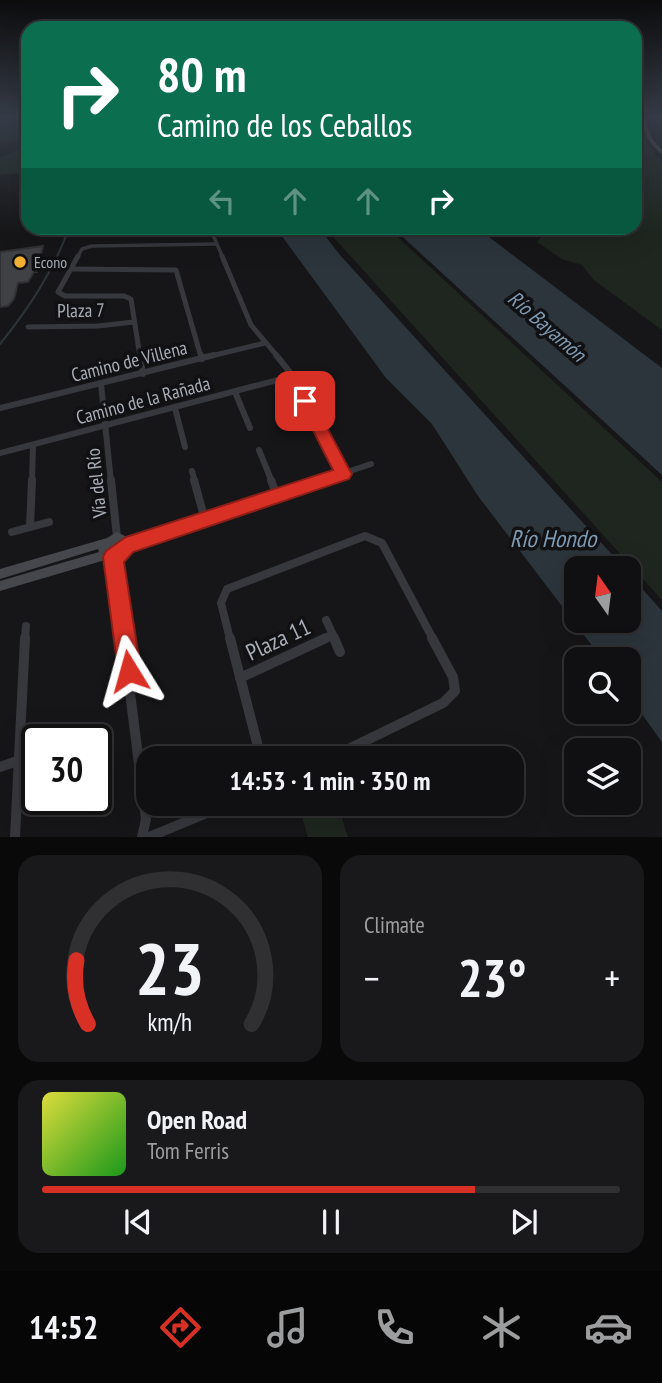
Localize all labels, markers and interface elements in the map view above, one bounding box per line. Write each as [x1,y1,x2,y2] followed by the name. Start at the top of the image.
[157,42,246,106] text: 80 m
[42,49,133,140] icon: right
[157,104,412,146] text: Camino de los Ceballos
[203,182,241,220] icon: left
[276,182,314,220] icon: ahead
[349,182,387,220] icon: ahead
[422,182,460,220] icon: right
[34,252,67,272] place label: Econo
[12,254,28,270] marker: Econo
[502,285,593,368] water label: Río Bayamón
[57,298,105,322] street label: Plaza 7
[69,335,189,387] street label: Camino de Villena
[73,371,213,429] street label: Camino de la Rañada
[275,371,335,431] pin
[286,382,324,420] icon: arrive
[80,447,112,520] street label: Vía del Río
[510,523,598,554] water label: Río Hondo
[564,556,640,634] north arrow
[564,556,641,815] map controls
[241,611,315,667] street label: Plaza 11
[92,634,166,708] position arrow
[564,647,641,724] button: search
[21,724,112,815] speed limit sign: 30
[564,738,641,815] button: layers
[230,764,430,797] text: 14:53 · 1 min · 350 m
[364,910,425,939] text: Climate
[135,921,205,1015] text: 23
[458,944,526,1011] text: 23°
[364,953,380,1002] text: −
[604,953,620,1002] text: +
[148,1006,192,1038] text: km/h
[147,1103,247,1136] text: Open Road
[147,1136,229,1165] text: Tom Ferris
[119,1203,157,1241] icon: previous
[312,1203,350,1241] icon: pause
[505,1203,543,1241] icon: next
[156,1303,205,1352] icon: directions
[263,1303,312,1352] icon: music
[370,1303,419,1352] icon: phone
[477,1303,526,1352] icon: climate
[584,1303,633,1352] icon: car
[29,1306,98,1348] text: 14:52

